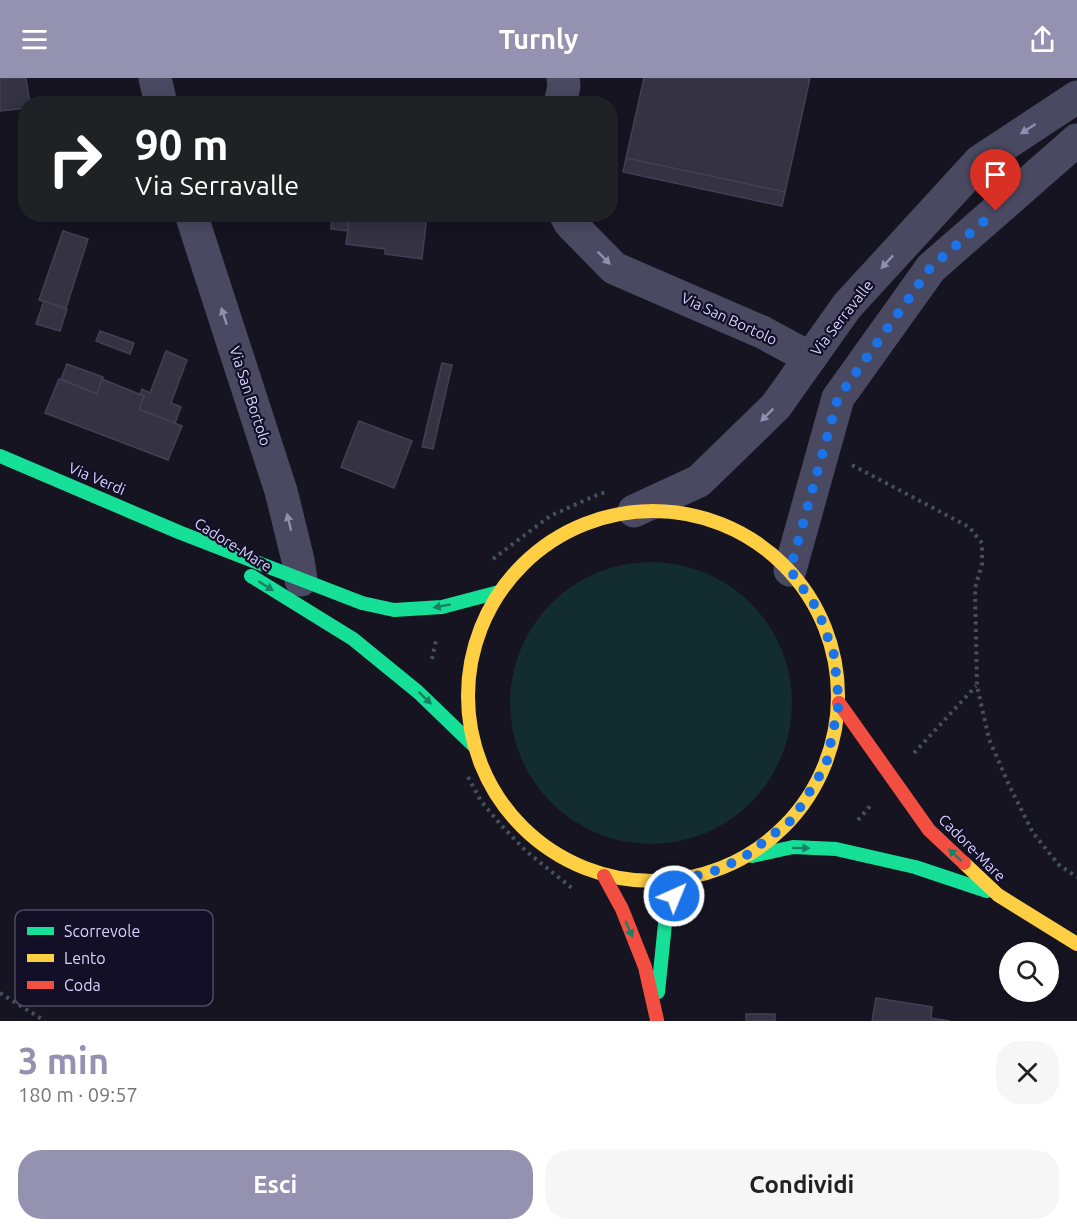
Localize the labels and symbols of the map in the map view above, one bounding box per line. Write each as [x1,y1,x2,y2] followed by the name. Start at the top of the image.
[1020,123,1036,134] one-way arrow
[970,149,1021,211] pin
[597,250,611,264] one-way arrow
[881,254,894,269] one-way arrow
[807,277,876,359] street label: Via Serravalle
[679,289,780,348] street label: Via San Bortolo
[219,307,228,325] one-way arrow
[226,344,275,448] street label: Via San Bortolo
[760,408,775,422] one-way arrow
[66,459,128,498] street label: Via Verdi
[284,513,294,532] one-way arrow
[192,514,275,575] street label: Cadore-Mare
[258,580,274,591] one-way arrow
[432,602,451,611] one-way arrow
[417,691,431,705] one-way arrow
[935,811,1009,885] street label: Cadore-Mare
[791,843,810,853] one-way arrow
[949,848,963,862] one-way arrow
[642,864,706,928] position arrow
[15,910,213,1006] legend
[624,920,634,938] one-way arrow
[64,922,140,940] text: Scorrevole
[64,949,106,967] text: Lento
[64,976,101,994] text: Coda

